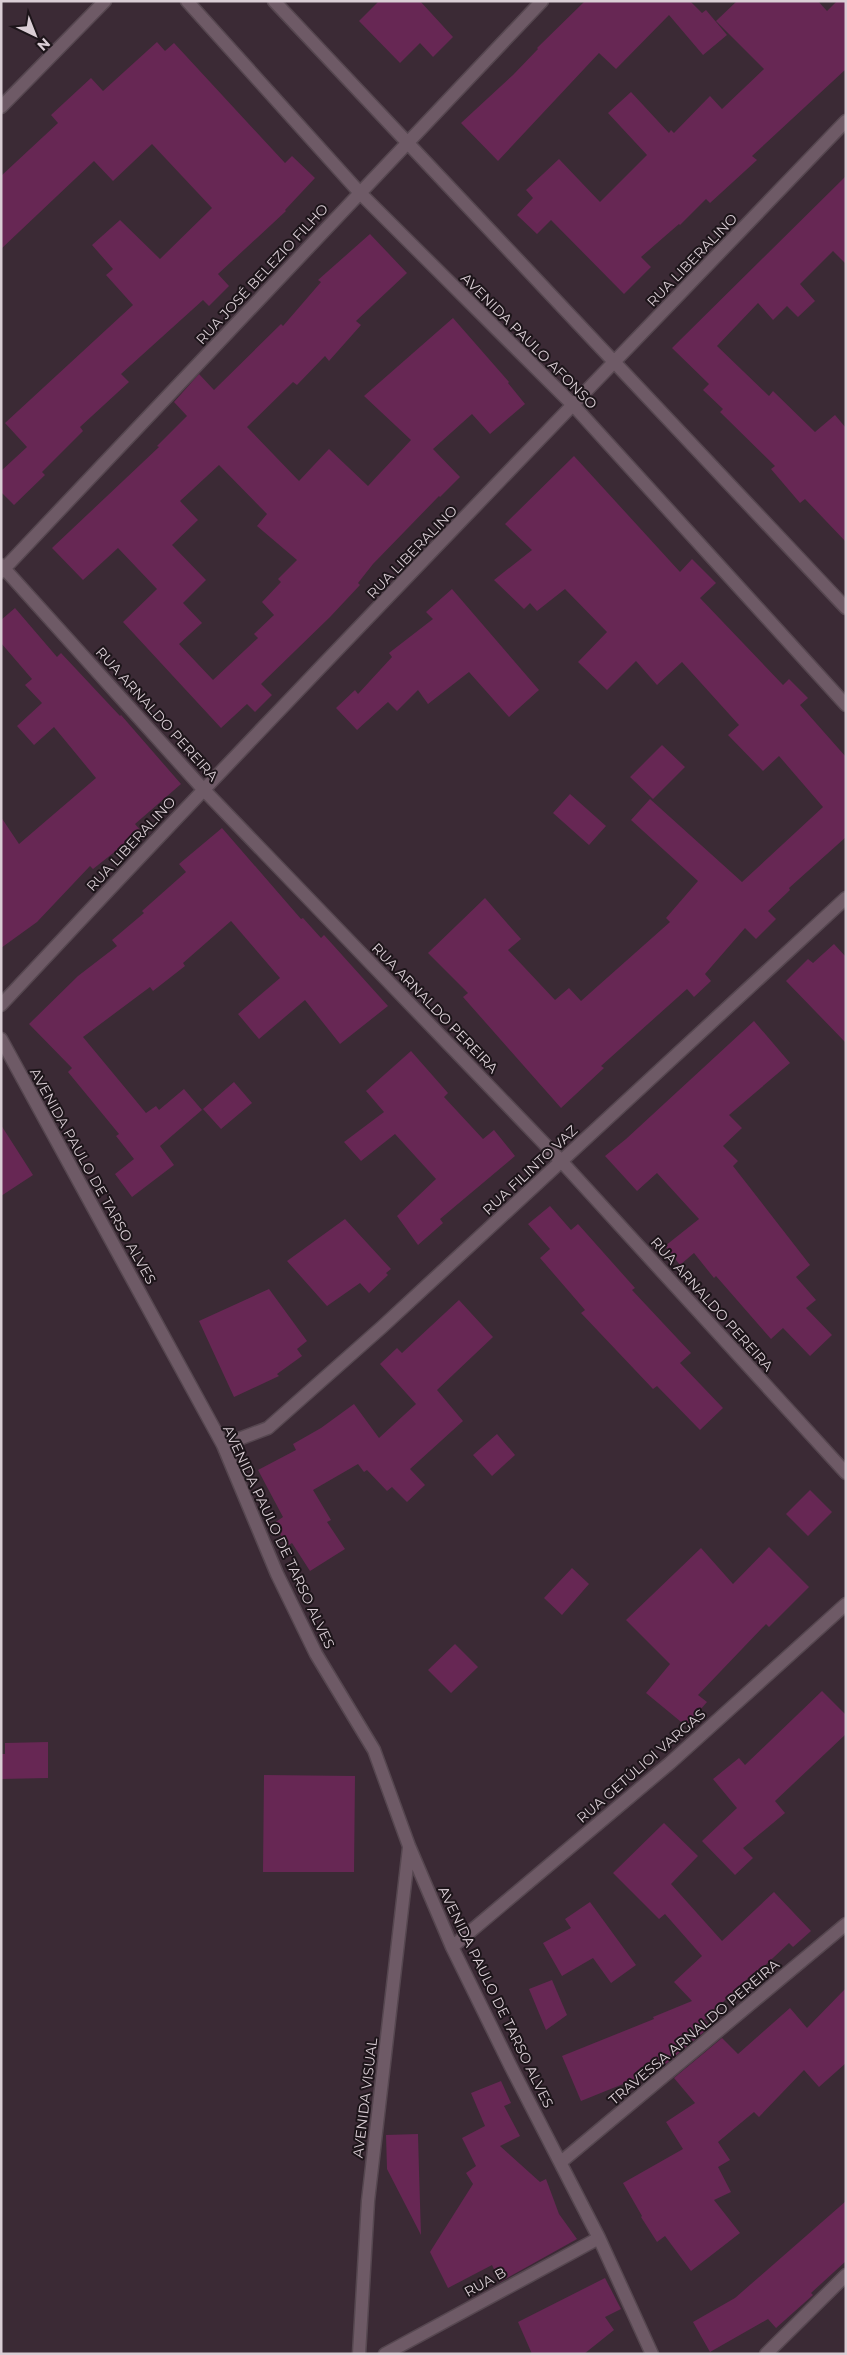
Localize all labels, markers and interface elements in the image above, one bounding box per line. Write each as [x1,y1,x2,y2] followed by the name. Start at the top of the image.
[10,10,60,60] north arrow
[34,34,54,55] text: N
[192,200,332,348] street label: RUA JOSÉ BELEZIO FILHO
[643,209,741,310] street label: RUA LIBERALINO
[457,269,601,413] street label: AVENIDA PAULO AFONSO
[363,501,461,602] street label: RUA LIBERALINO
[92,643,223,786] street label: RUA ARNALDO PEREIRA
[83,793,180,895] street label: RUA LIBERALINO
[368,939,503,1078] street label: RUA ARNALDO PEREIRA
[26,1065,160,1287] street label: AVENIDA PAULO DE TARSO ALVES
[479,1121,581,1219] street label: RUA FILINTO VAZ
[647,1233,778,1376] street label: RUA ARNALDO PEREIRA
[219,1422,339,1652] street label: AVENIDA PAULO DE TARSO ALVES
[573,1705,709,1827] street label: RUA GETÚLIOI VARGAS
[434,1883,558,2111] street label: AVENIDA PAULO DE TARSO ALVES
[605,1955,784,2109] street label: TRAVESSA ARNALDO PEREIRA
[349,2036,381,2159] street label: AVENIDA VISUAL
[461,2263,509,2301] street label: RUA B

